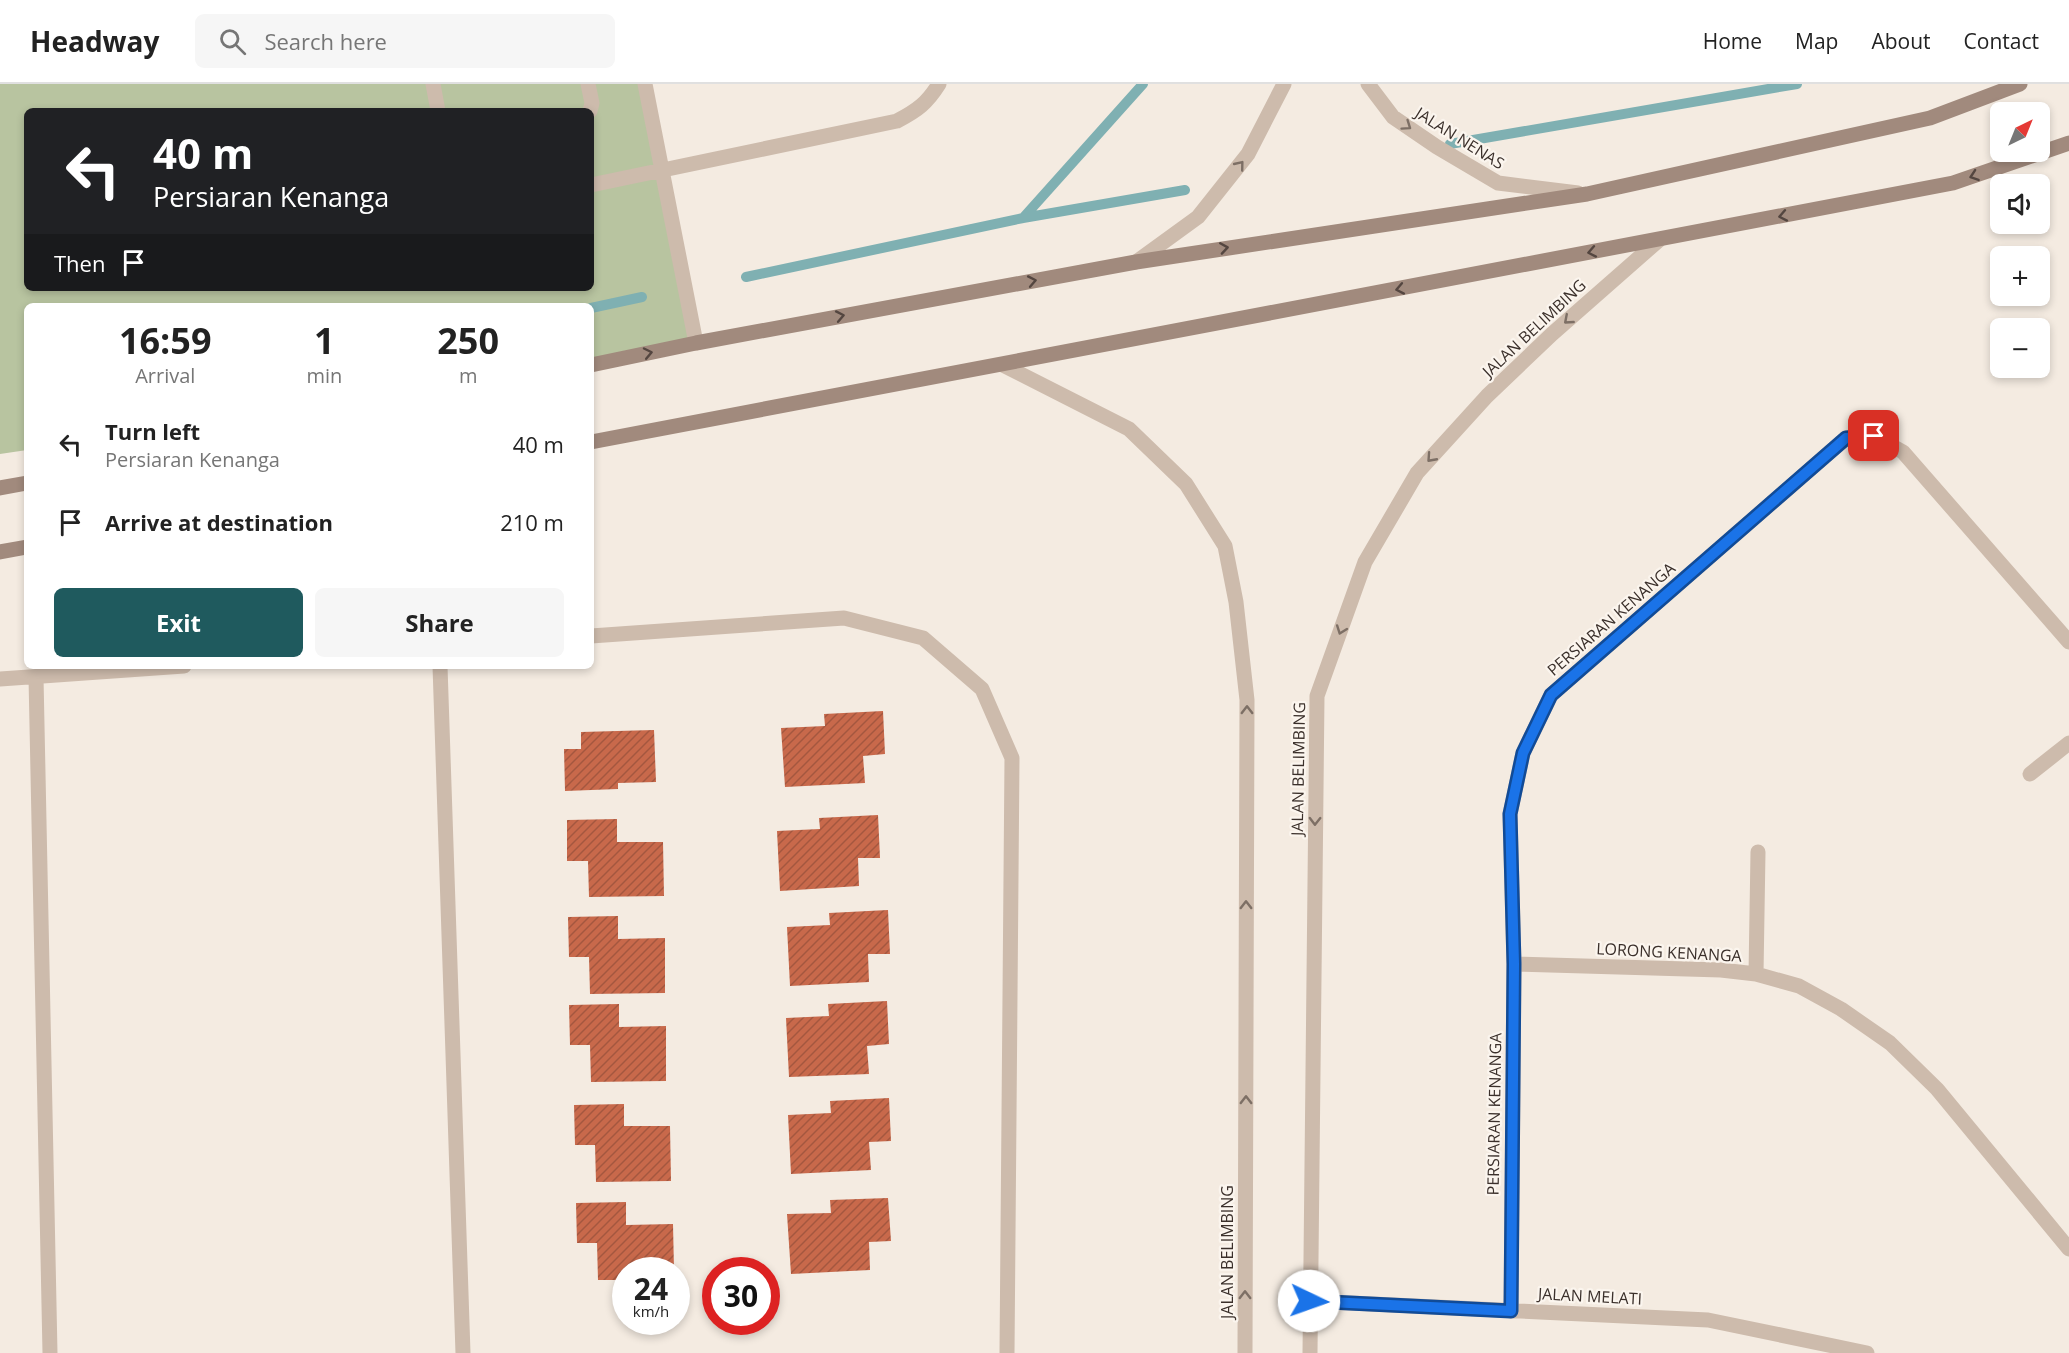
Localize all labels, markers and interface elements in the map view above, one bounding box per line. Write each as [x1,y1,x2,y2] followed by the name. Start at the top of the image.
[195,14,615,68] search box
[30,22,159,60] text: Headway
[216,25,249,58] icon: search
[264,26,387,56] text: Search here
[1703,27,1762,55] text: Home
[1795,27,1838,55] text: Map
[1871,27,1931,55] text: About
[1964,27,2039,55] text: Contact
[1410,101,1509,174] street label: JALAN NENAS
[1990,102,2050,162] north arrow
[1990,102,2050,378] map controls
[1401,119,1412,130] one-way arrow
[153,124,253,181] text: 40 m
[54,132,132,210] icon: left
[1232,161,1243,172] one-way arrow
[1969,169,1980,181] one-way arrow
[1990,174,2050,234] button: sound
[153,178,389,215] text: Persiaran Kenanga
[1779,209,1789,222] one-way arrow
[1219,243,1228,255] one-way arrow
[1587,245,1597,258] one-way arrow
[117,246,150,279] icon: arrive
[1990,246,2050,306] button: +
[54,248,105,278] text: Then
[1476,274,1591,383] street label: JALAN BELIMBING
[1026,275,1036,288] one-way arrow
[1396,282,1406,295] one-way arrow
[835,311,844,323] one-way arrow
[1564,313,1574,324] one-way arrow
[119,316,212,365] text: 16:59
[314,316,335,365] text: 1
[437,316,499,365] text: 250
[1990,318,2050,378] button: −
[643,347,653,360] one-way arrow
[135,362,195,389] text: Arrival
[306,362,342,389] text: min
[459,362,477,389] text: m
[1848,410,1899,461] pin
[105,416,200,446] text: Turn left
[1857,419,1890,452] icon: arrive
[54,428,87,461] icon: left
[513,429,564,459] text: 40 m
[105,446,280,473] text: Persiaran Kenanga
[1427,452,1438,462] one-way arrow
[54,506,87,539] icon: arrive
[105,507,333,537] text: Arrive at destination
[500,507,564,537] text: 210 m
[1542,557,1680,681] street label: PERSIARAN KENANGA
[54,588,303,657] button: Exit
[315,588,564,657] button: Share
[1335,624,1348,635] one-way arrow
[1286,702,1310,838] street label: JALAN BELIMBING
[1241,705,1253,714] one-way arrow
[1309,816,1321,825] one-way arrow
[1240,900,1252,909] one-way arrow
[1596,937,1743,967] street label: LORONG KENANGA
[1482,1032,1506,1195] street label: PERSIARAN KENANGA
[1240,1095,1252,1104] one-way arrow
[1216,1185,1238,1321] street label: JALAN BELIMBING
[702,1257,780,1335] speed limit sign: 30
[634,1268,668,1309] text: 24
[1277,1269,1341,1333] position arrow
[1535,1282,1643,1310] street label: JALAN MELATI
[1239,1290,1251,1299] one-way arrow
[633,1301,669,1321] text: km/h

